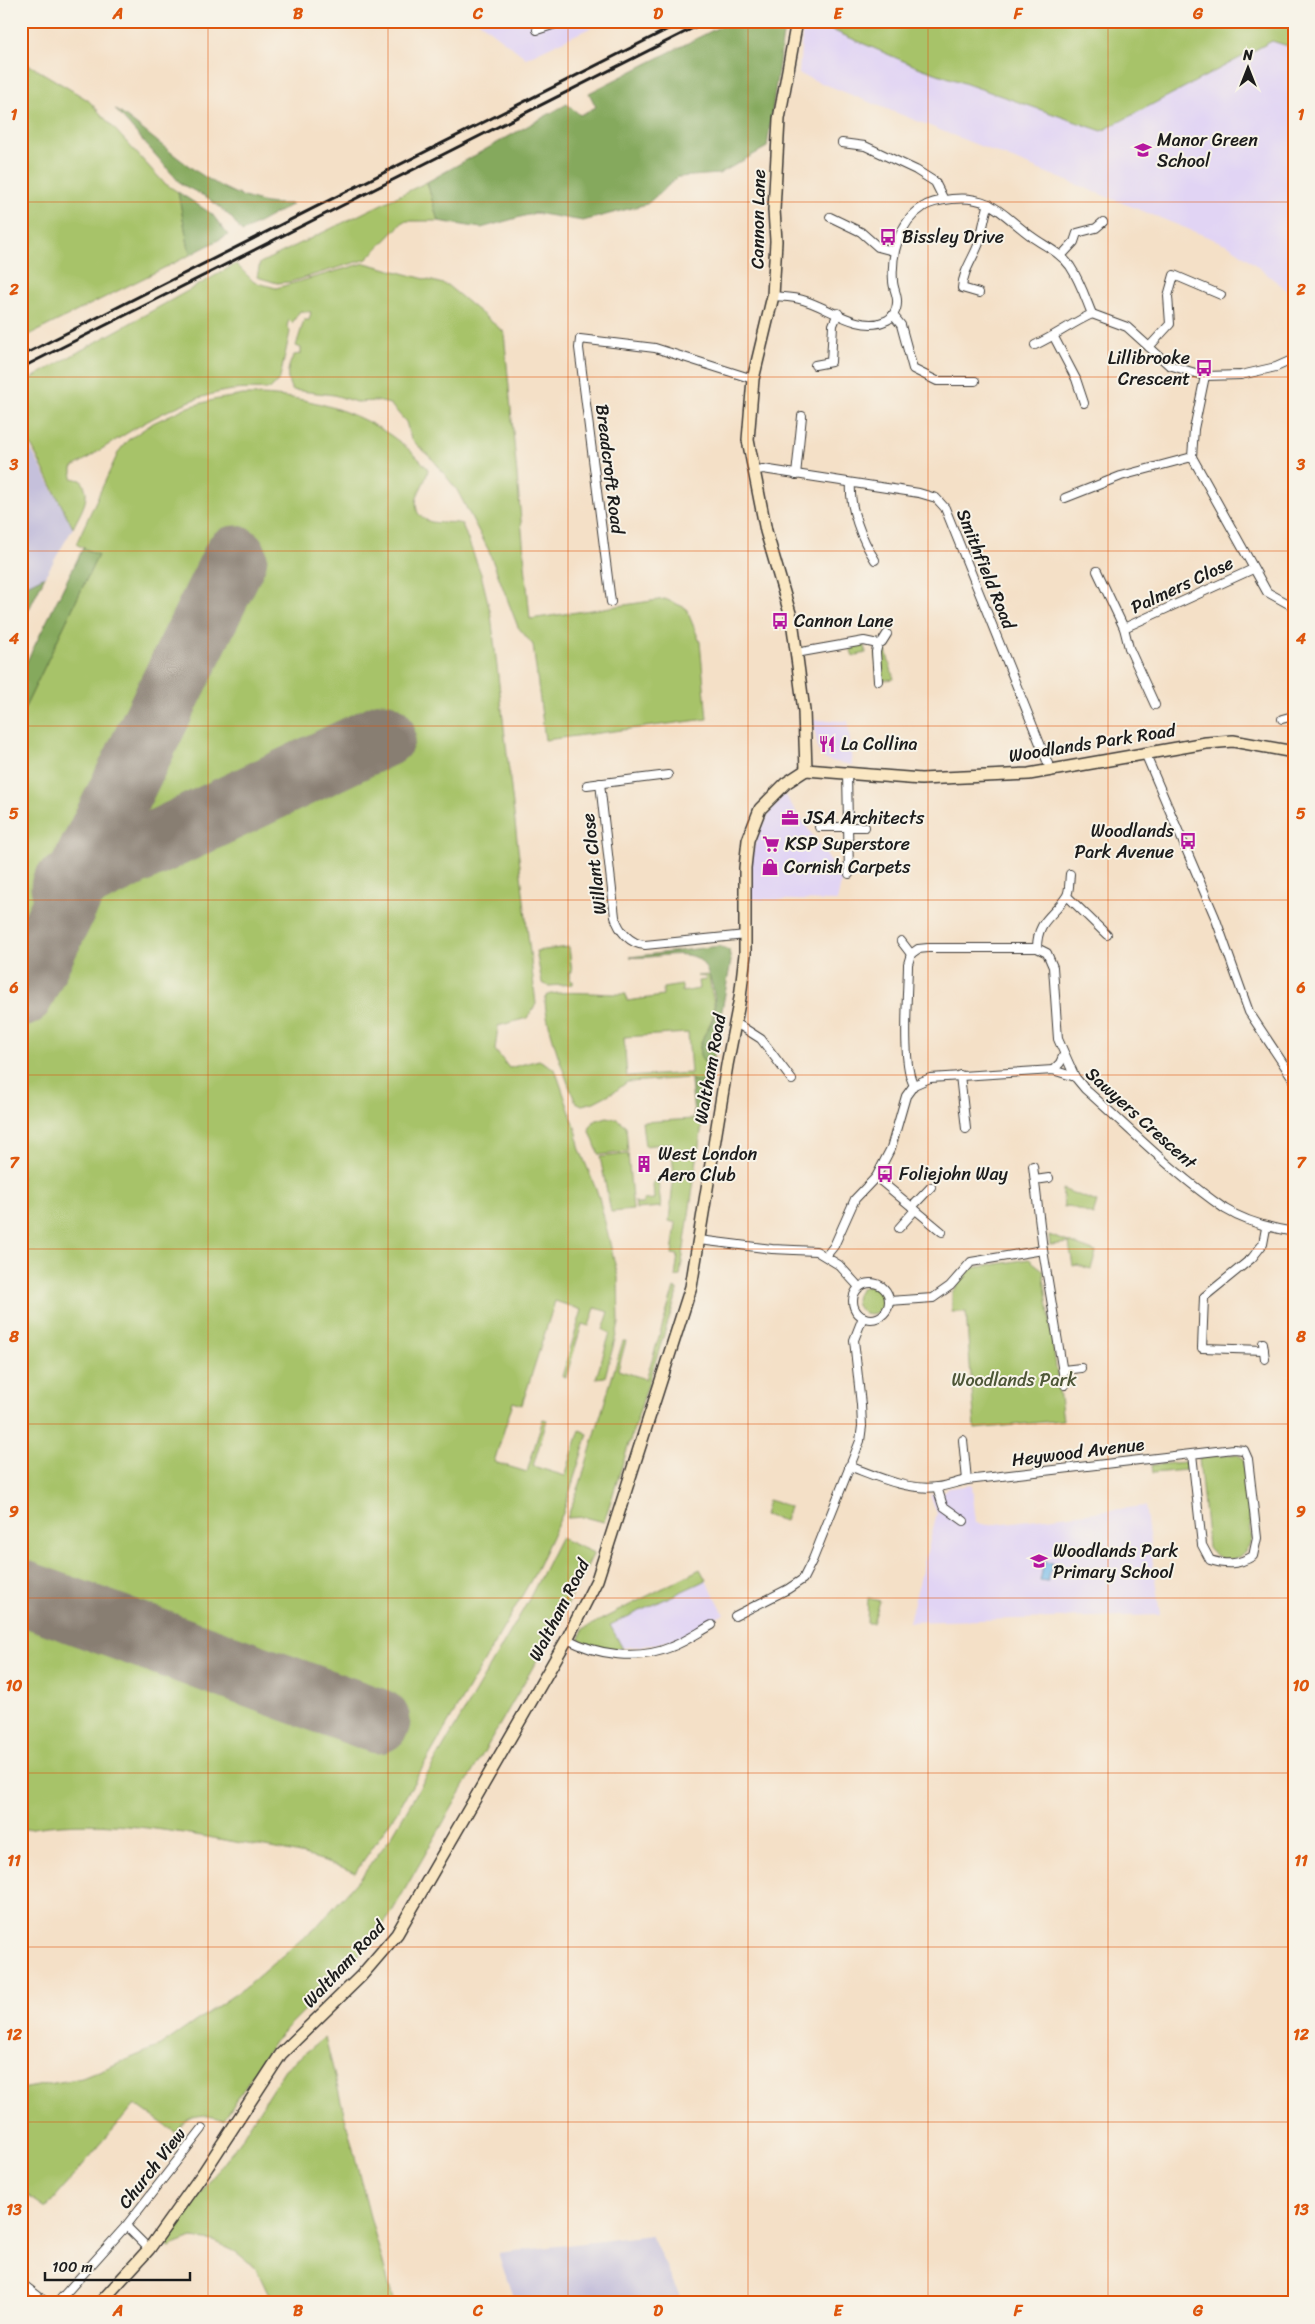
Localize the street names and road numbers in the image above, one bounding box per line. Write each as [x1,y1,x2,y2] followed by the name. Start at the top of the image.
[741,169,775,269] street label: Cannon Lane
[586,402,634,537] street label: Breadcroft Road
[947,504,1025,636] street label: Smithfield Road
[1125,547,1239,623] street label: Palmers Close
[1006,714,1179,772] street label: Woodlands Park Road
[572,811,616,917] street label: Willant Close
[685,1010,736,1127] street label: Waltham Road
[1078,1059,1205,1178] street label: Sawyers Crescent
[1010,1428,1146,1476] street label: Heywood Avenue
[519,1552,599,1667] street label: Waltham Road
[294,1911,395,2016] street label: Waltham Road
[110,2120,195,2216] street label: Church View

